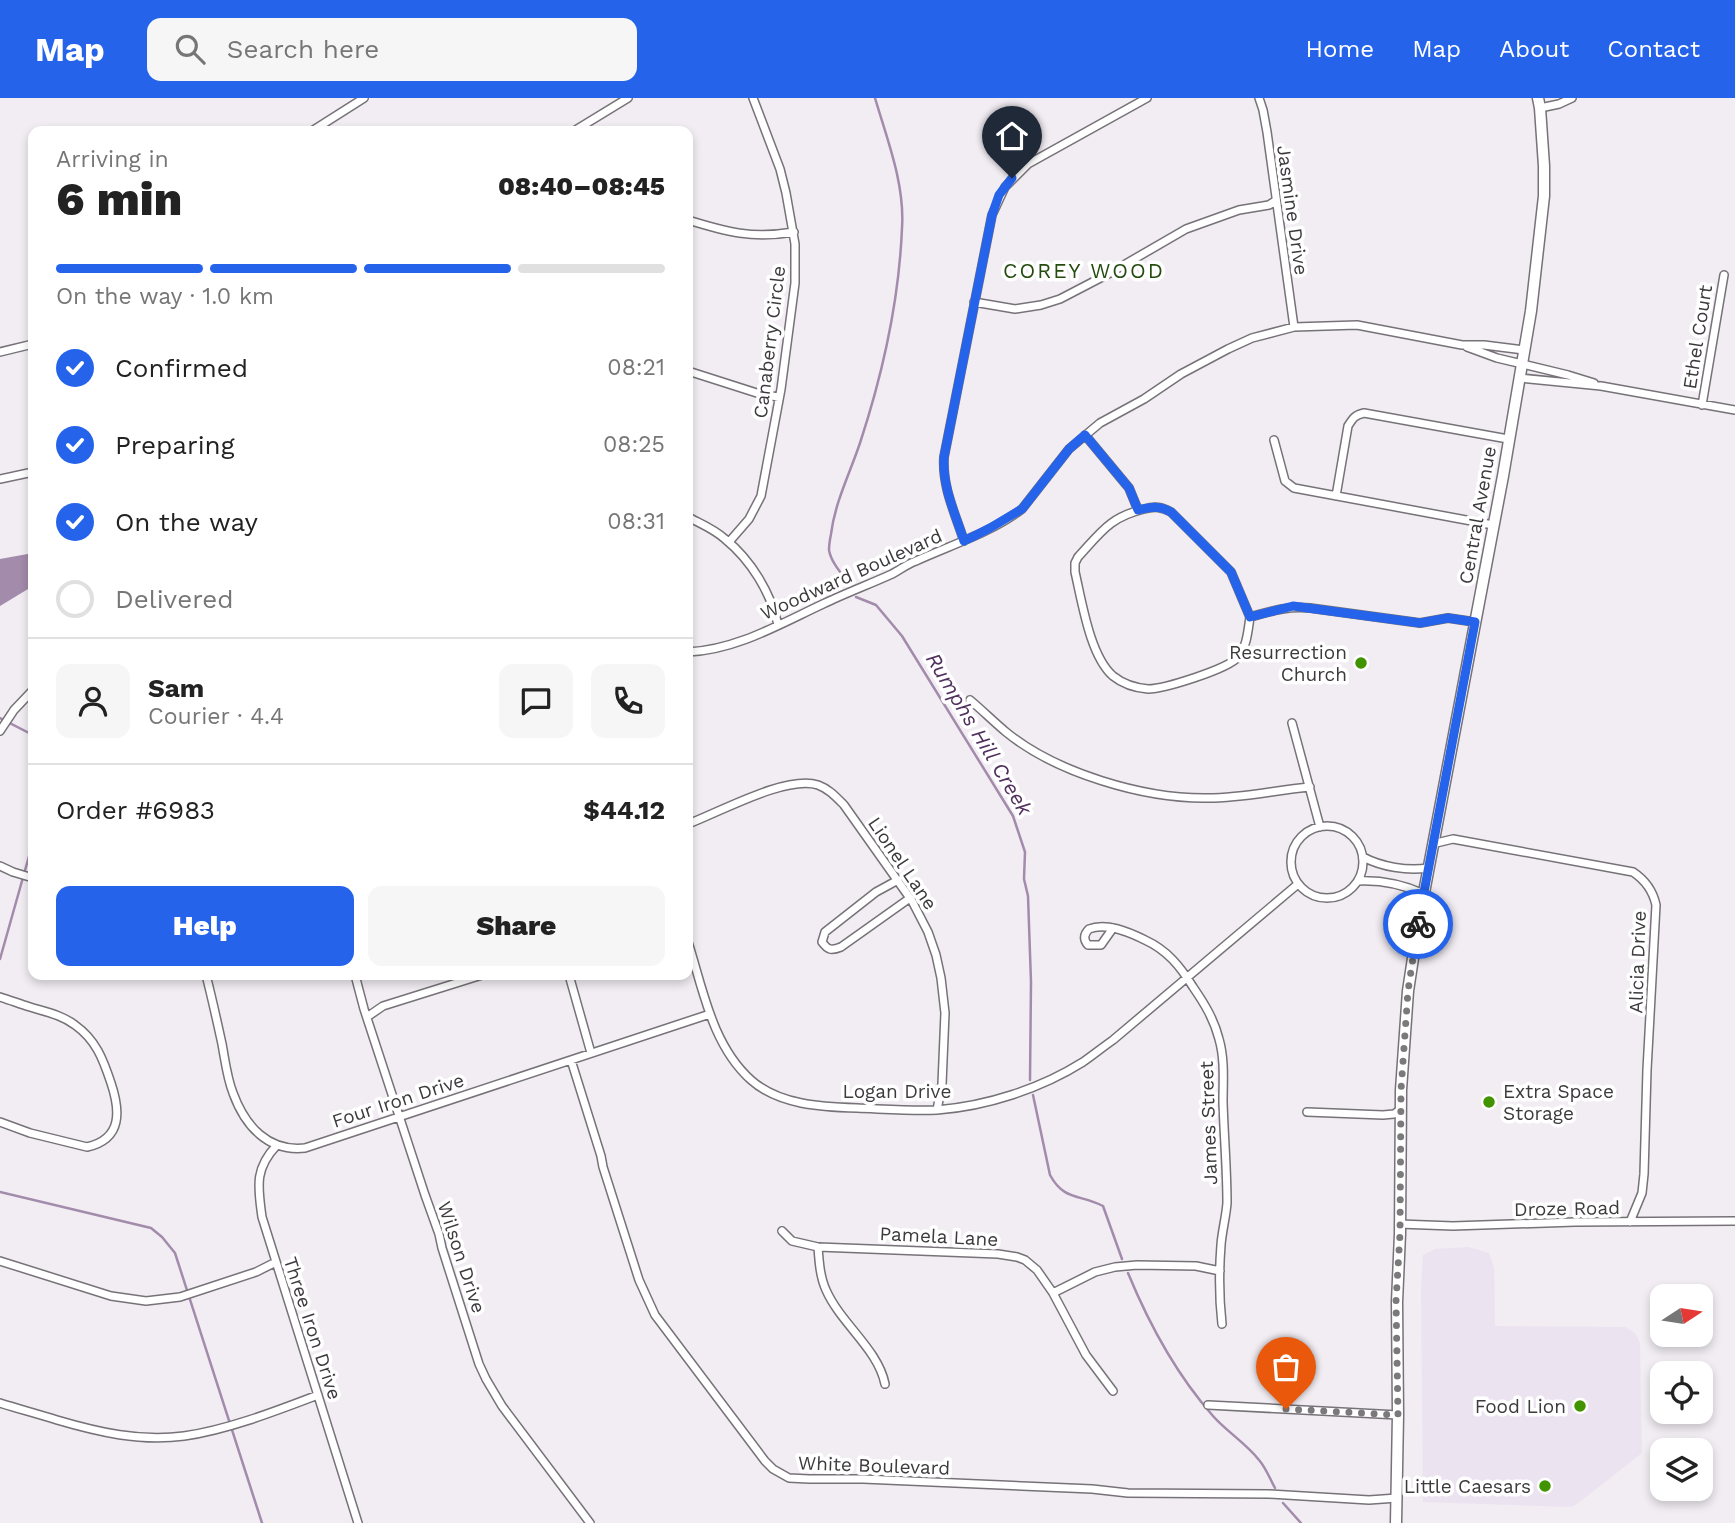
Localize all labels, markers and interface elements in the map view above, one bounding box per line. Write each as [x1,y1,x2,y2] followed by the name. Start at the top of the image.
[147,18,637,81] search box
[35,30,105,69] text: Map
[171,30,209,68] icon: search
[227,34,379,64] text: Search here
[1306,35,1374,63] text: Home
[1412,35,1461,63] text: Map
[1499,35,1569,63] text: About
[1607,35,1700,63] text: Contact
[982,106,1042,178] pin
[993,117,1031,155] icon: home
[1272,144,1313,276] street label: Jasmine Drive
[56,146,169,173] text: Arriving in
[498,171,665,201] text: 08:40–08:45
[56,172,182,226] text: 6 min
[1003,258,1165,283] district label: COREY WOOD
[749,265,790,420] street label: Canaberry Circle
[56,283,274,310] text: On the way · 1.0 km
[1678,283,1717,391] street label: Ethel Court
[56,349,94,387] icon: check
[115,353,248,383] text: Confirmed
[607,354,665,381] text: 08:21
[56,426,94,464] icon: check
[115,430,235,460] text: Preparing
[603,431,665,458] text: 08:25
[1454,444,1501,586] street label: Central Avenue
[56,503,94,541] icon: check
[115,507,258,537] text: On the way
[607,508,665,535] text: 08:31
[757,524,946,625] street label: Woodward Boulevard
[115,584,234,614] text: Delivered
[1229,641,1347,686] place label: Resurrection Church
[921,648,1038,820] water label: Rumphs Hill Creek
[1353,655,1369,671] marker: Resurrection Church
[56,664,130,738] button: person
[499,664,573,738] button: chat
[591,664,665,738] button: phone
[148,673,204,703] text: Sam
[148,703,284,730] text: Courier · 4.4
[56,795,215,825] text: Order #6983
[583,795,665,825] text: $44.12
[863,812,942,914] street label: Lionel Lane
[56,886,354,966] button: Help
[368,886,665,966] button: Share
[1383,889,1453,959] courier
[1399,905,1437,943] icon: bike
[1624,910,1651,1014] street label: Alicia Drive
[1195,1061,1222,1185] street label: James Street
[329,1068,467,1133] street label: Four Iron Drive
[843,1080,951,1103] street label: Logan Drive
[1503,1080,1614,1125] place label: Extra Space Storage
[1481,1094,1497,1110] marker: Extra Space Storage
[1514,1196,1620,1221] street label: Droze Road
[433,1198,490,1316] street label: Wilson Drive
[879,1222,999,1251] street label: Pamela Lane
[279,1254,346,1402] street label: Three Iron Drive
[1650,1284,1713,1348] north arrow
[1650,1284,1713,1501] map controls
[1256,1337,1316,1409] pin
[1267,1348,1305,1386] icon: bag
[1650,1361,1713,1424] button: locate
[1475,1395,1566,1418] place label: Food Lion
[1572,1398,1588,1414] marker: Food Lion
[1650,1438,1713,1501] button: layers
[797,1451,950,1480] street label: White Boulevard
[1404,1475,1531,1498] place label: Little Caesars
[1537,1478,1553,1494] marker: Little Caesars

